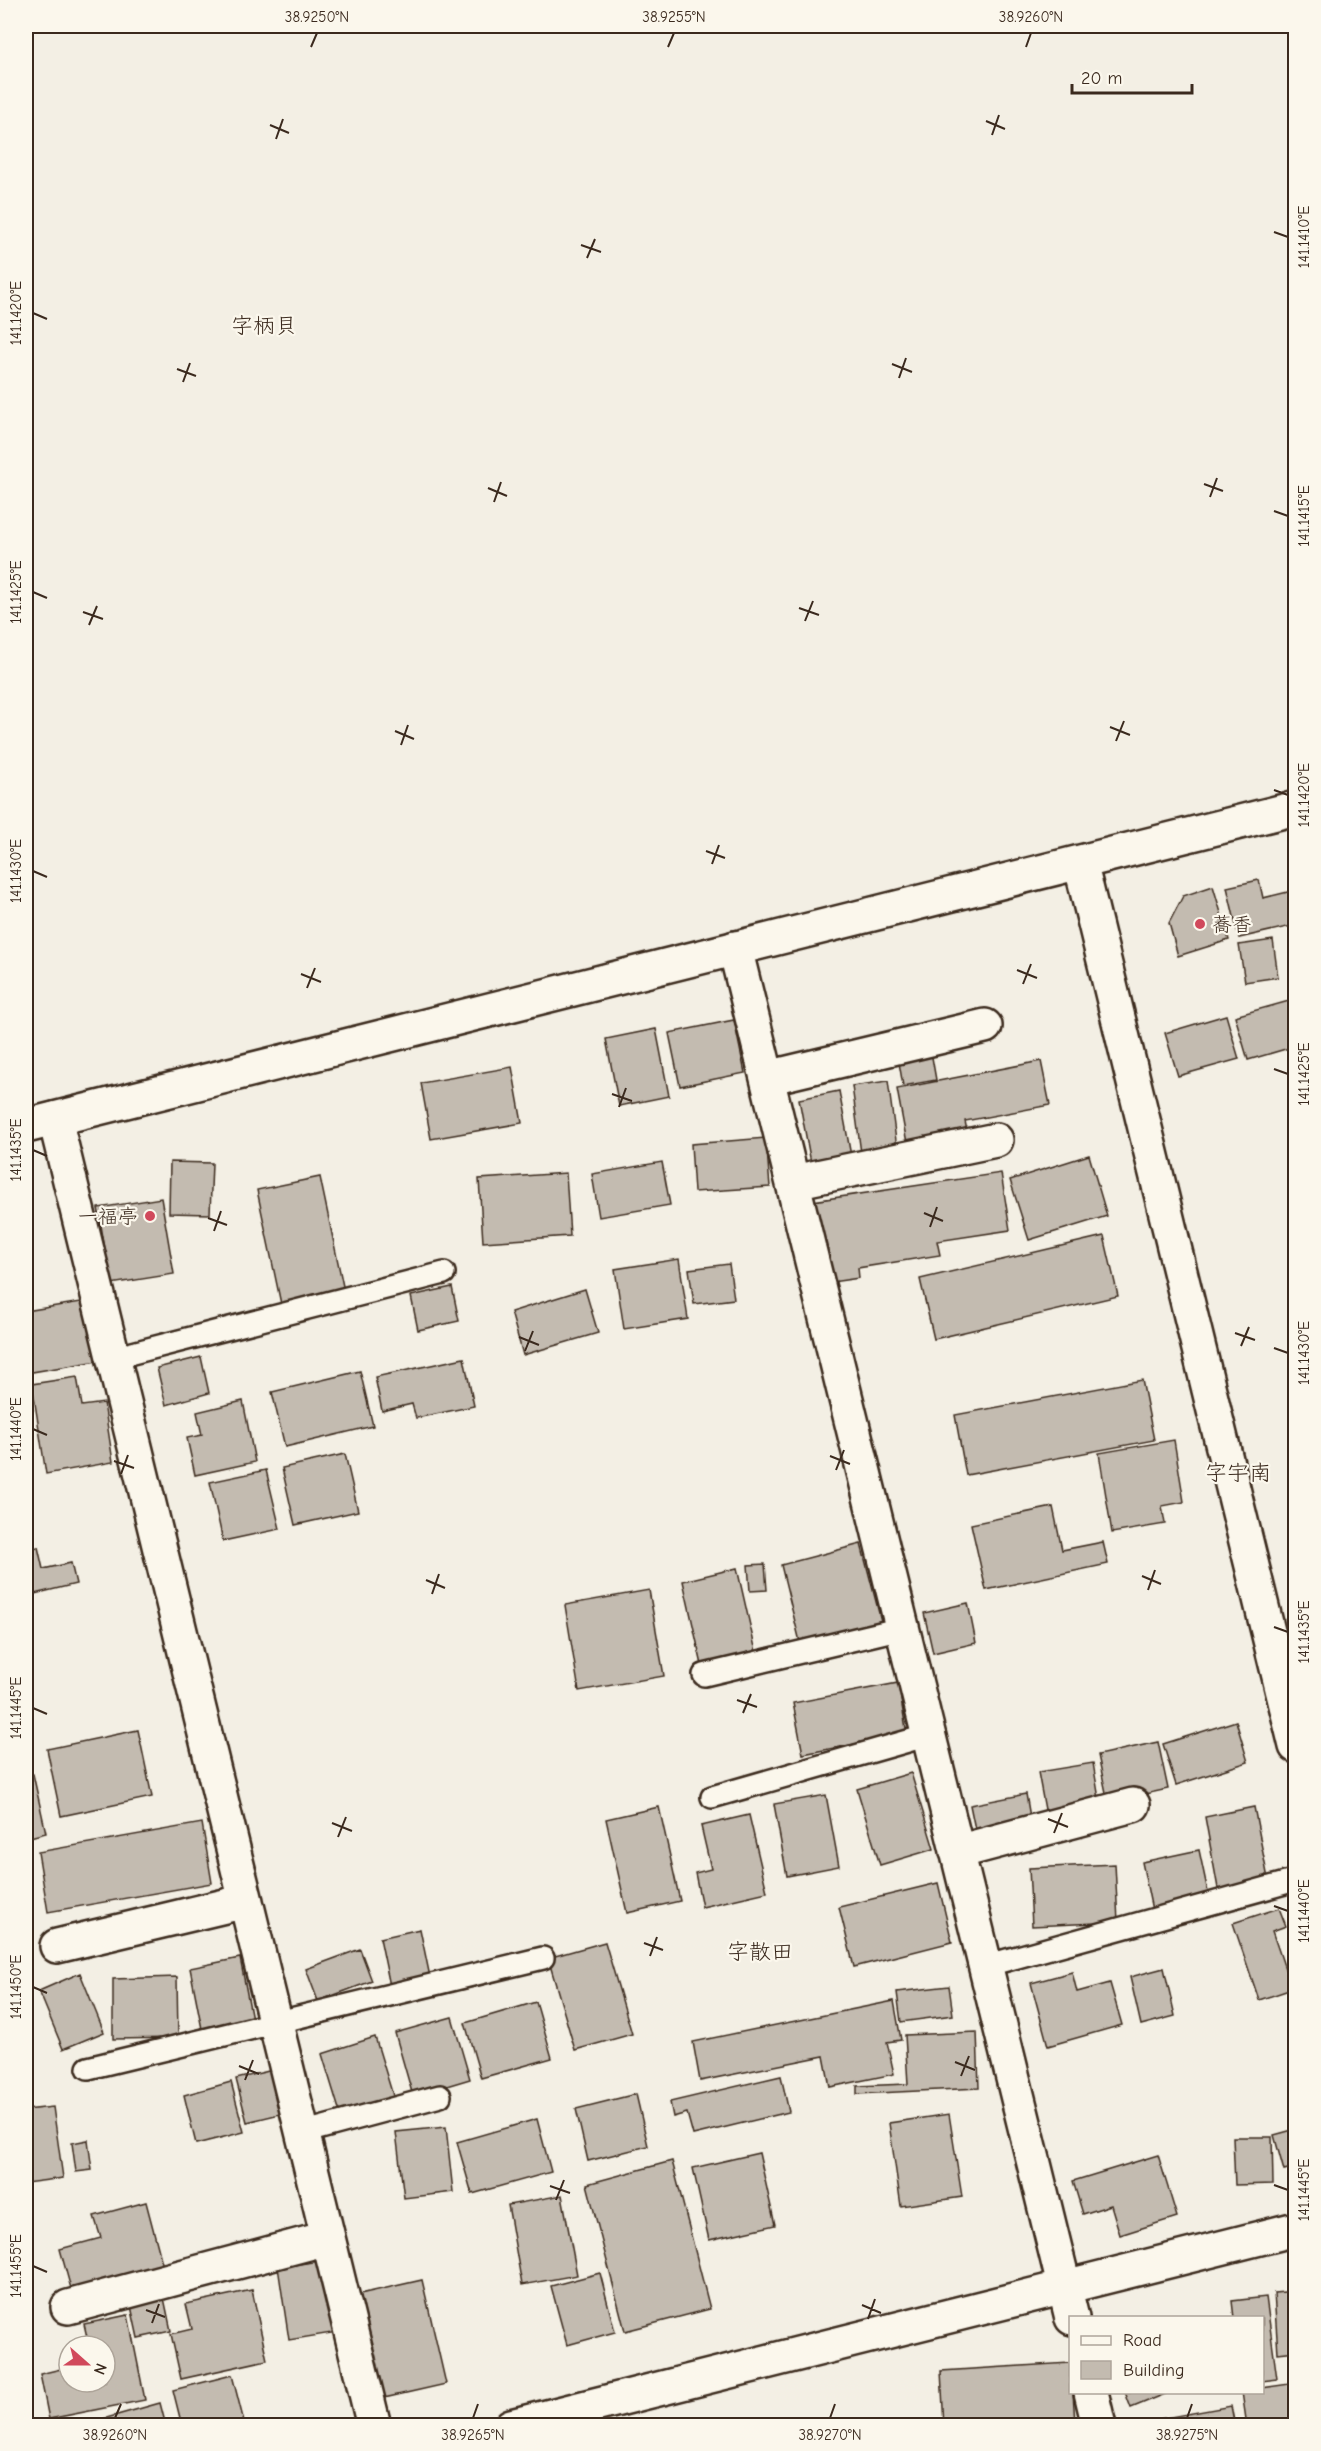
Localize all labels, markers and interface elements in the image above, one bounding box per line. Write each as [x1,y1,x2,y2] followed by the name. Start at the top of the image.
[285,8,349,26] text: 38.9250°N
[642,8,706,26] text: 38.9255°N
[999,8,1063,26] text: 38.9260°N
[1072,57,1192,95] scale bar
[1081,68,1122,89] text: 20 m
[1295,206,1313,268] text: 141.1410°E
[7,281,25,345] text: 141.1420°E
[231,313,297,339] district label: 字柄貝
[1295,485,1313,547] text: 141.1415°E
[7,560,25,624] text: 141.1425°E
[1295,763,1313,827] text: 141.1420°E
[7,839,25,903] text: 141.1430°E
[1212,913,1252,936] place label: 蕎香
[1193,917,1207,931] marker: 蕎香
[1295,1042,1313,1106] text: 141.1425°E
[7,1118,25,1182] text: 141.1435°E
[78,1205,138,1228] place label: 一福亭
[143,1209,157,1223] marker: 一福亭
[1295,1321,1313,1385] text: 141.1430°E
[7,1397,25,1461] text: 141.1440°E
[1205,1460,1271,1486] district label: 字宇南
[1295,1600,1313,1664] text: 141.1435°E
[7,1677,25,1739] text: 141.1445°E
[1295,1879,1313,1943] text: 141.1440°E
[727,1939,793,1965] district label: 字散田
[7,1955,25,2019] text: 141.1450°E
[1295,2159,1313,2221] text: 141.1445°E
[7,2234,25,2298] text: 141.1455°E
[1069,2316,1264,2394] legend
[1123,2330,1162,2351] text: Road
[57,2334,117,2394] north arrow
[1123,2360,1185,2381] text: Building
[90,2361,110,2377] text: N
[83,2426,147,2444] text: 38.9260°N
[441,2426,505,2444] text: 38.9265°N
[798,2426,862,2444] text: 38.9270°N
[1156,2426,1218,2444] text: 38.9275°N

